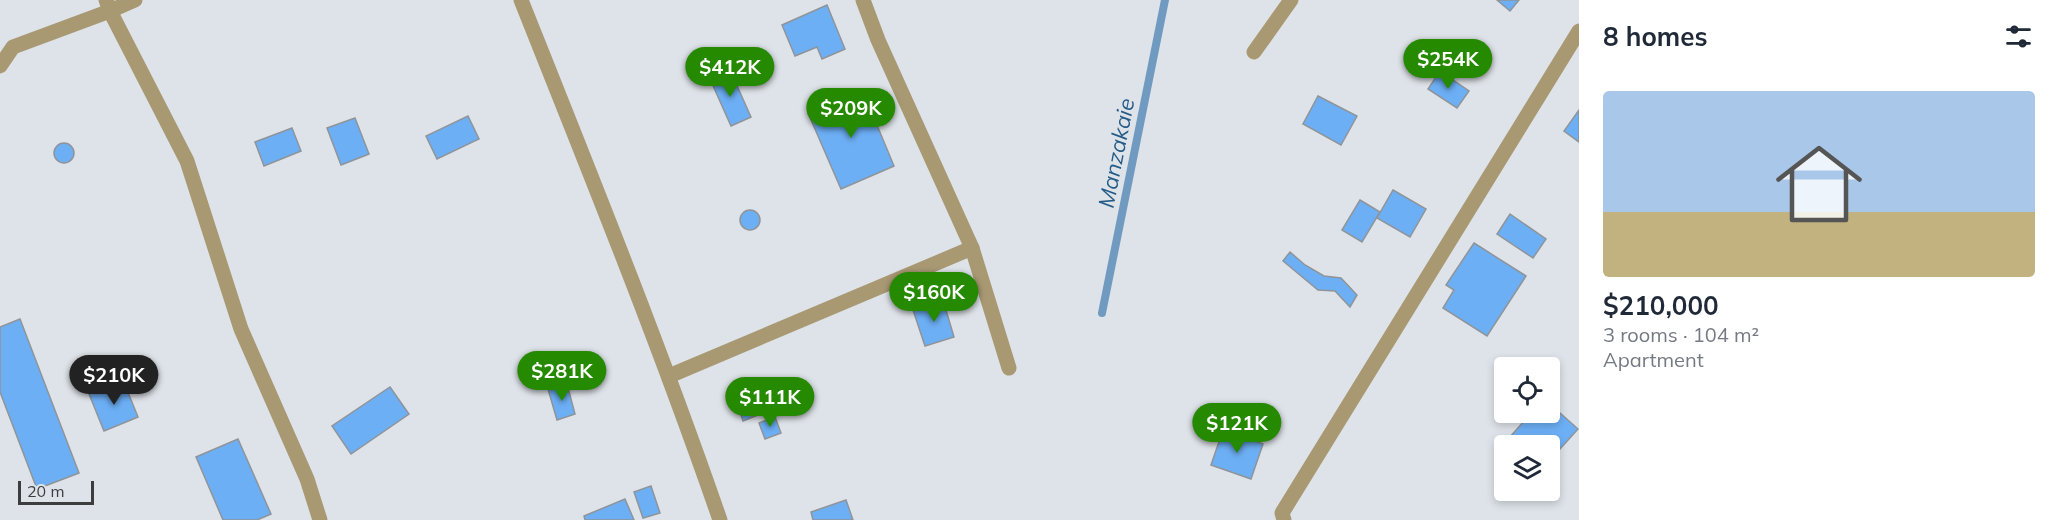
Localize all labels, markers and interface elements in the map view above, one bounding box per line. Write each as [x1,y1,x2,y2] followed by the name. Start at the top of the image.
[1603,20,1707,53] text: 8 homes
[2002,20,2035,53] icon: filters
[1406,39,1490,90] pin: $254K
[1417,46,1479,71] text: $254K
[688,47,772,98] pin: $412K
[699,54,761,79] text: $412K
[809,88,893,139] pin: $209K
[820,95,882,120] text: $209K
[1092,96,1140,210] water label: Manzakaie
[1765,130,1873,238] icon: home
[892,272,976,323] pin: $160K
[903,279,965,304] text: $160K
[1603,289,1719,322] text: $210,000
[1603,322,1759,347] text: 3 rooms · 104 m²
[1603,347,1704,372] text: Apartment
[520,351,604,402] pin: $281K
[72,355,156,406] pin: $210K
[1494,357,1560,501] map controls
[1494,357,1560,423] button: locate
[531,358,593,383] text: $281K
[83,362,145,387] text: $210K
[728,377,812,428] pin: $111K
[739,384,801,409] text: $111K
[1195,403,1279,454] pin: $121K
[1206,410,1268,435] text: $121K
[1494,435,1560,501] button: layers
[18,478,94,506] scale bar
[27,481,64,501] text: 20 m

